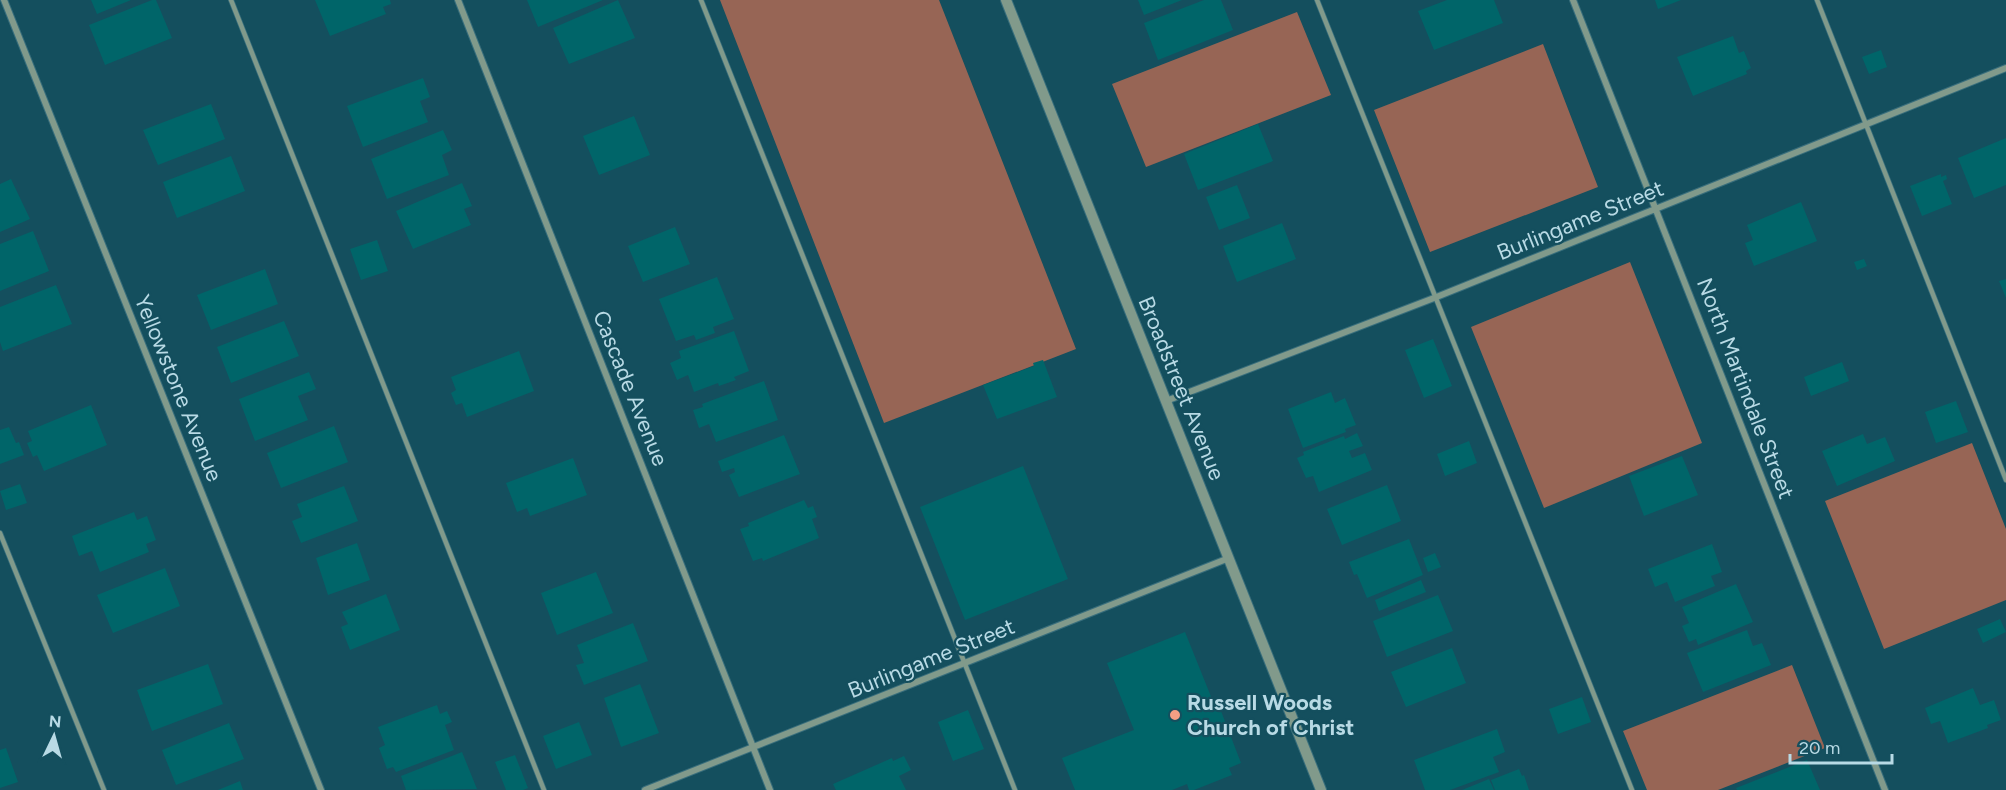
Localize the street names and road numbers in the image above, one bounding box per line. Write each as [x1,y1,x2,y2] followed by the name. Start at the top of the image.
[1493,175,1667,266] street label: Burlingame Street
[1691,274,1800,502] street label: North Martindale Street
[129,291,228,485] street label: Yellowstone Avenue
[1132,292,1231,484] street label: Broadstreet Avenue
[587,307,674,470] street label: Cascade Avenue
[844,613,1018,704] street label: Burlingame Street

